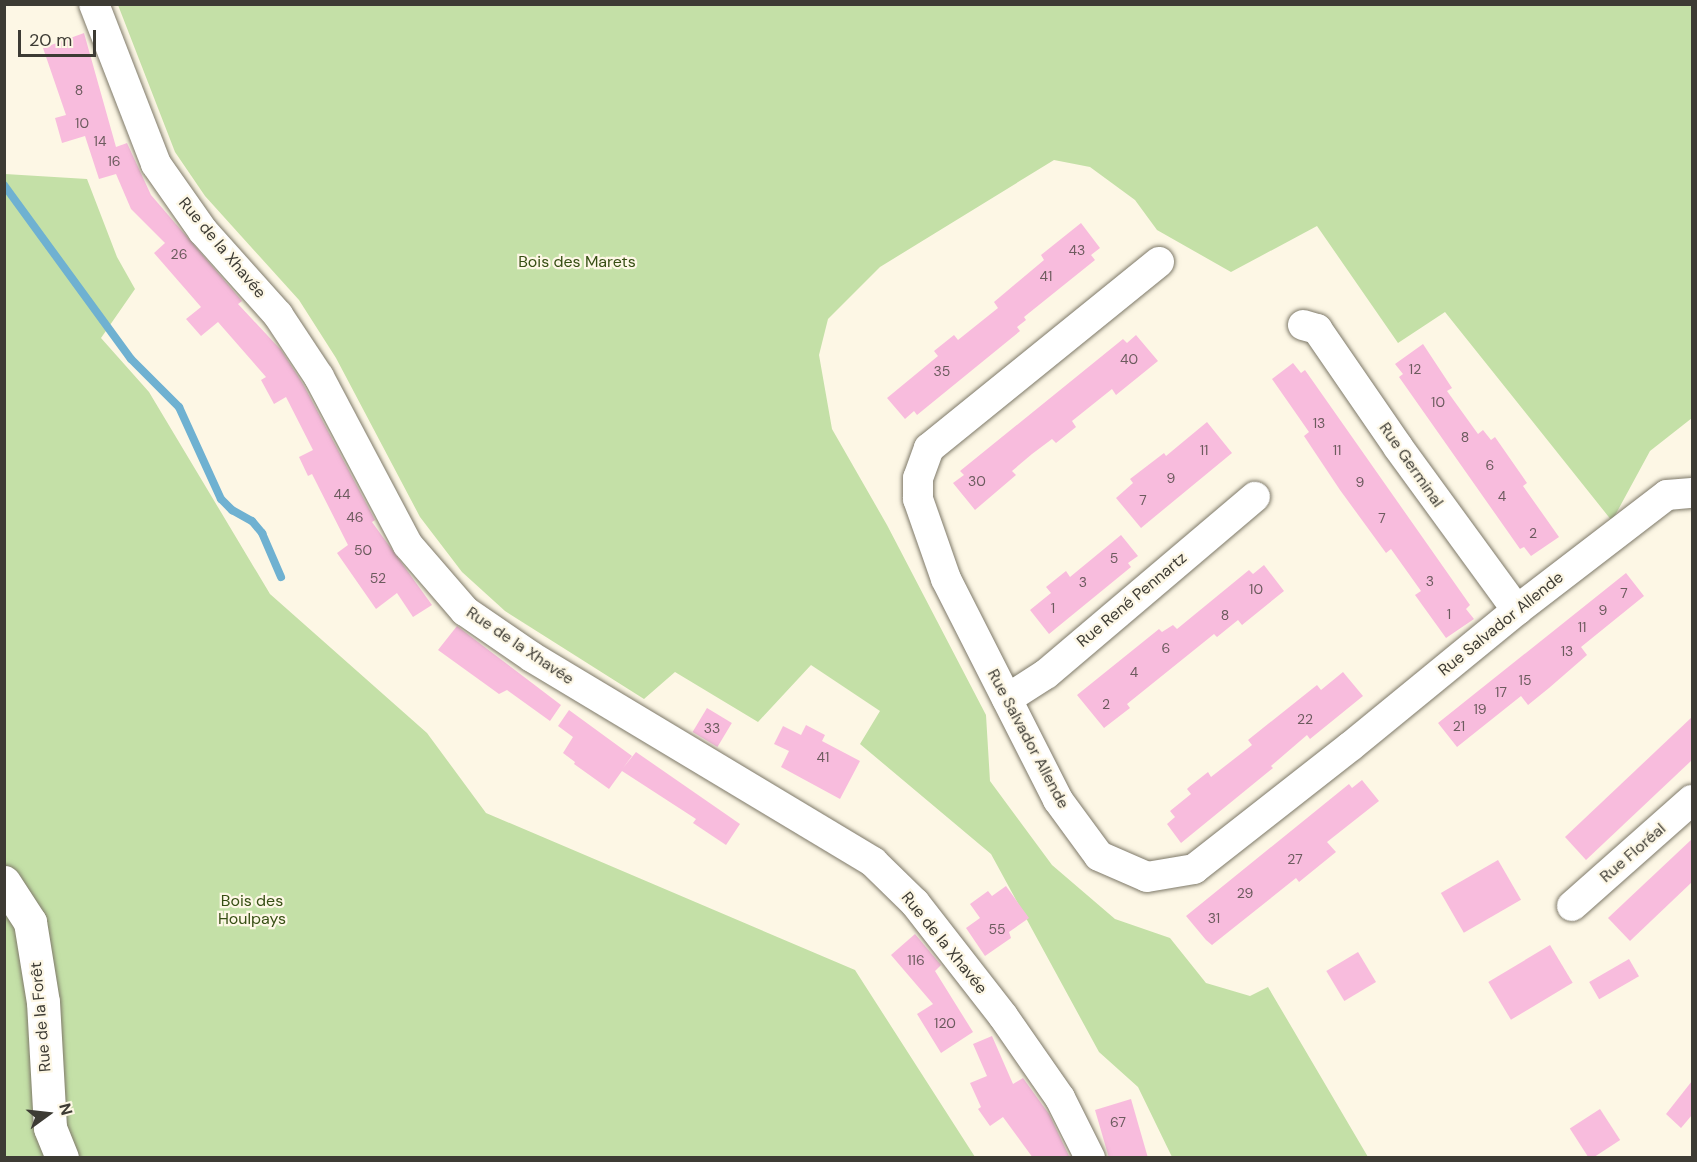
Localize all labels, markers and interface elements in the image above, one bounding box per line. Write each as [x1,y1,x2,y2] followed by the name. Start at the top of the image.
[21,18,99,56] scale bar
[29,28,72,52] text: 20 m
[75,82,83,98] house number: 8
[75,115,89,131] house number: 10
[94,133,106,149] house number: 14
[107,153,121,169] house number: 16
[174,194,270,302] street label: Rue de la Xhavée
[1069,242,1085,258] house number: 43
[171,246,187,262] house number: 26
[518,252,636,272] park label: Bois des Marets
[1040,268,1052,284] house number: 41
[1120,351,1138,367] house number: 40
[1409,361,1421,377] house number: 12
[934,363,950,379] house number: 35
[1431,394,1445,410] house number: 10
[1313,415,1325,431] house number: 13
[1375,419,1447,511] street label: Rue Germinal
[1461,429,1469,445] house number: 8
[1200,442,1208,458] house number: 11
[1333,442,1341,458] house number: 11
[1486,457,1494,473] house number: 6
[1167,470,1175,486] house number: 9
[968,473,986,489] house number: 30
[1356,474,1364,490] house number: 9
[334,486,350,502] house number: 44
[1498,488,1506,504] house number: 4
[1139,492,1147,508] house number: 7
[346,509,364,525] house number: 46
[1378,510,1386,526] house number: 7
[1529,525,1537,541] house number: 2
[354,542,372,558] house number: 50
[1073,549,1191,651] street label: Rue René Pennartz
[1110,550,1118,566] house number: 5
[1435,568,1567,680] street label: Rue Salvador Allende
[370,570,386,586] house number: 52
[1426,573,1434,589] house number: 3
[1079,574,1087,590] house number: 3
[1249,581,1263,597] house number: 10
[1620,585,1628,601] house number: 7
[1051,600,1055,616] house number: 1
[1599,602,1607,618] house number: 9
[463,603,577,689] street label: Rue de la Xhavée
[1447,606,1451,622] house number: 1
[1221,607,1229,623] house number: 8
[1578,619,1586,635] house number: 11
[1162,640,1170,656] house number: 6
[1561,643,1573,659] house number: 13
[1130,664,1138,680] house number: 4
[983,666,1073,812] street label: Rue Salvador Allende
[1519,672,1531,688] house number: 15
[1495,684,1507,700] house number: 17
[1102,696,1110,712] house number: 2
[1473,701,1487,717] house number: 19
[1297,711,1313,727] house number: 22
[1453,718,1465,734] house number: 21
[704,720,720,736] house number: 33
[817,749,829,765] house number: 41
[1596,819,1670,887] street label: Rue Floréal
[1287,851,1303,867] house number: 27
[1237,885,1253,901] house number: 29
[897,888,991,998] street label: Rue de la Xhavée
[218,891,286,929] park label: Bois des Houlpays
[1208,910,1220,926] house number: 31
[988,921,1006,937] house number: 55
[907,952,925,968] house number: 116
[27,961,55,1073] street label: Rue de la Forêt
[934,1015,956,1031] house number: 120
[18,1084,78,1144] north arrow
[54,1101,78,1118] text: N
[1110,1114,1126,1130] house number: 67

